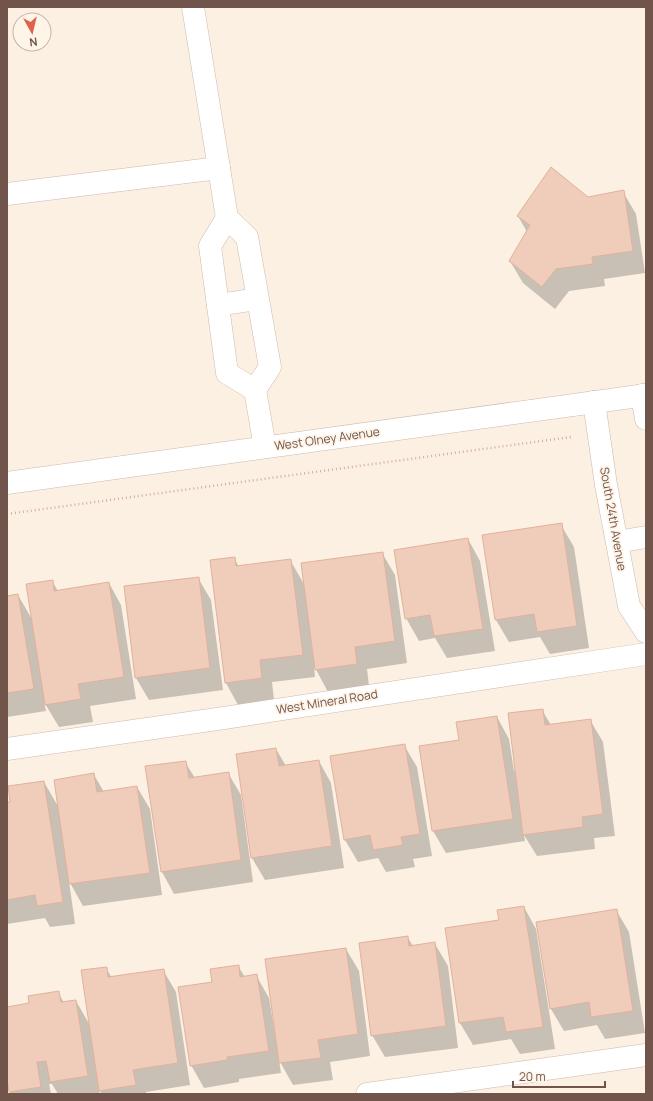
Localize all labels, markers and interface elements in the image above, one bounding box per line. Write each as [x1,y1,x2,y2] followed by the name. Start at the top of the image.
[12,12,52,52] north arrow
[28,34,38,50] text: N
[273,423,381,454] street label: West Olney Avenue
[596,466,631,572] street label: South 24th Avenue
[275,685,379,718] street label: West Mineral Road
[513,1063,605,1089] scale bar
[519,1068,546,1085] text: 20 m

